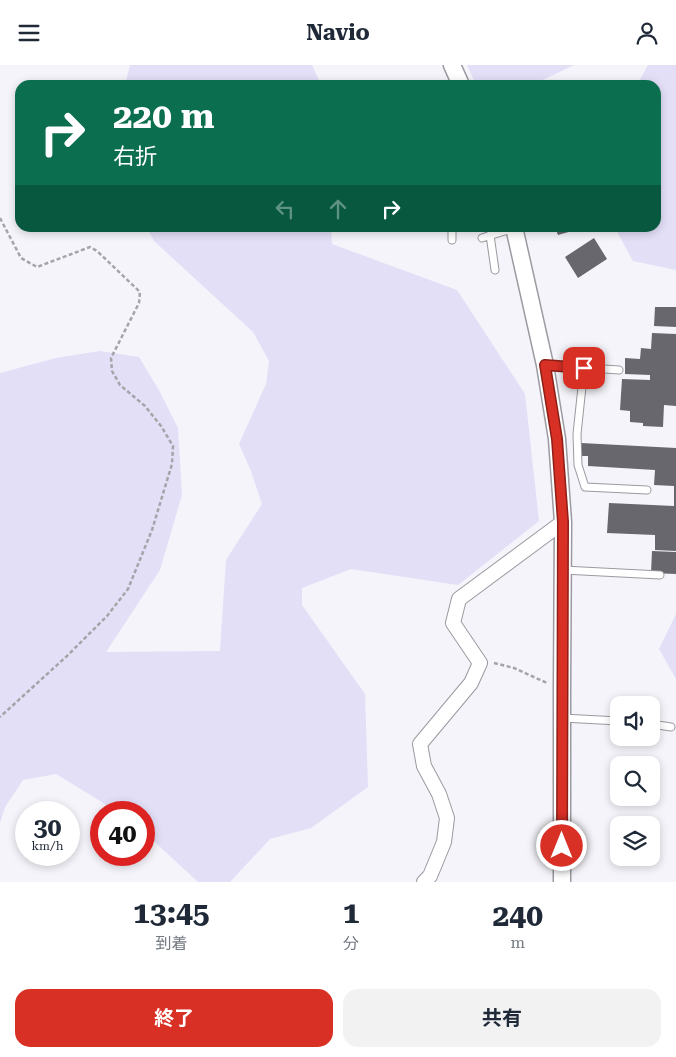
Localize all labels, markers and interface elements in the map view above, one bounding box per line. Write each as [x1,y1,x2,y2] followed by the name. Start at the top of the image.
[15,19,43,47] icon: menu
[633,19,661,47] icon: person
[306,20,370,45] text: Navio
[113,96,214,137] text: 220 m
[30,100,95,165] icon: right
[113,144,157,169] text: 右折
[271,195,299,223] icon: left
[324,195,352,223] icon: ahead
[377,195,405,223] icon: right
[563,347,605,389] pin
[570,354,598,382] icon: arrive
[610,696,660,866] map controls
[610,696,660,746] button: sound
[610,756,660,806] button: search
[90,801,155,866] speed limit sign: 40
[33,813,62,842] text: 30
[610,816,660,866] button: layers
[535,819,587,871] position arrow
[31,839,64,853] text: km/h
[133,895,210,930] text: 13:45
[343,895,360,930] text: 1
[493,898,543,933] text: 240
[510,933,525,952] text: m
[155,934,187,953] text: 到着
[343,934,359,953] text: 分
[15,989,333,1047] button: 終了
[343,989,661,1047] button: 共有

